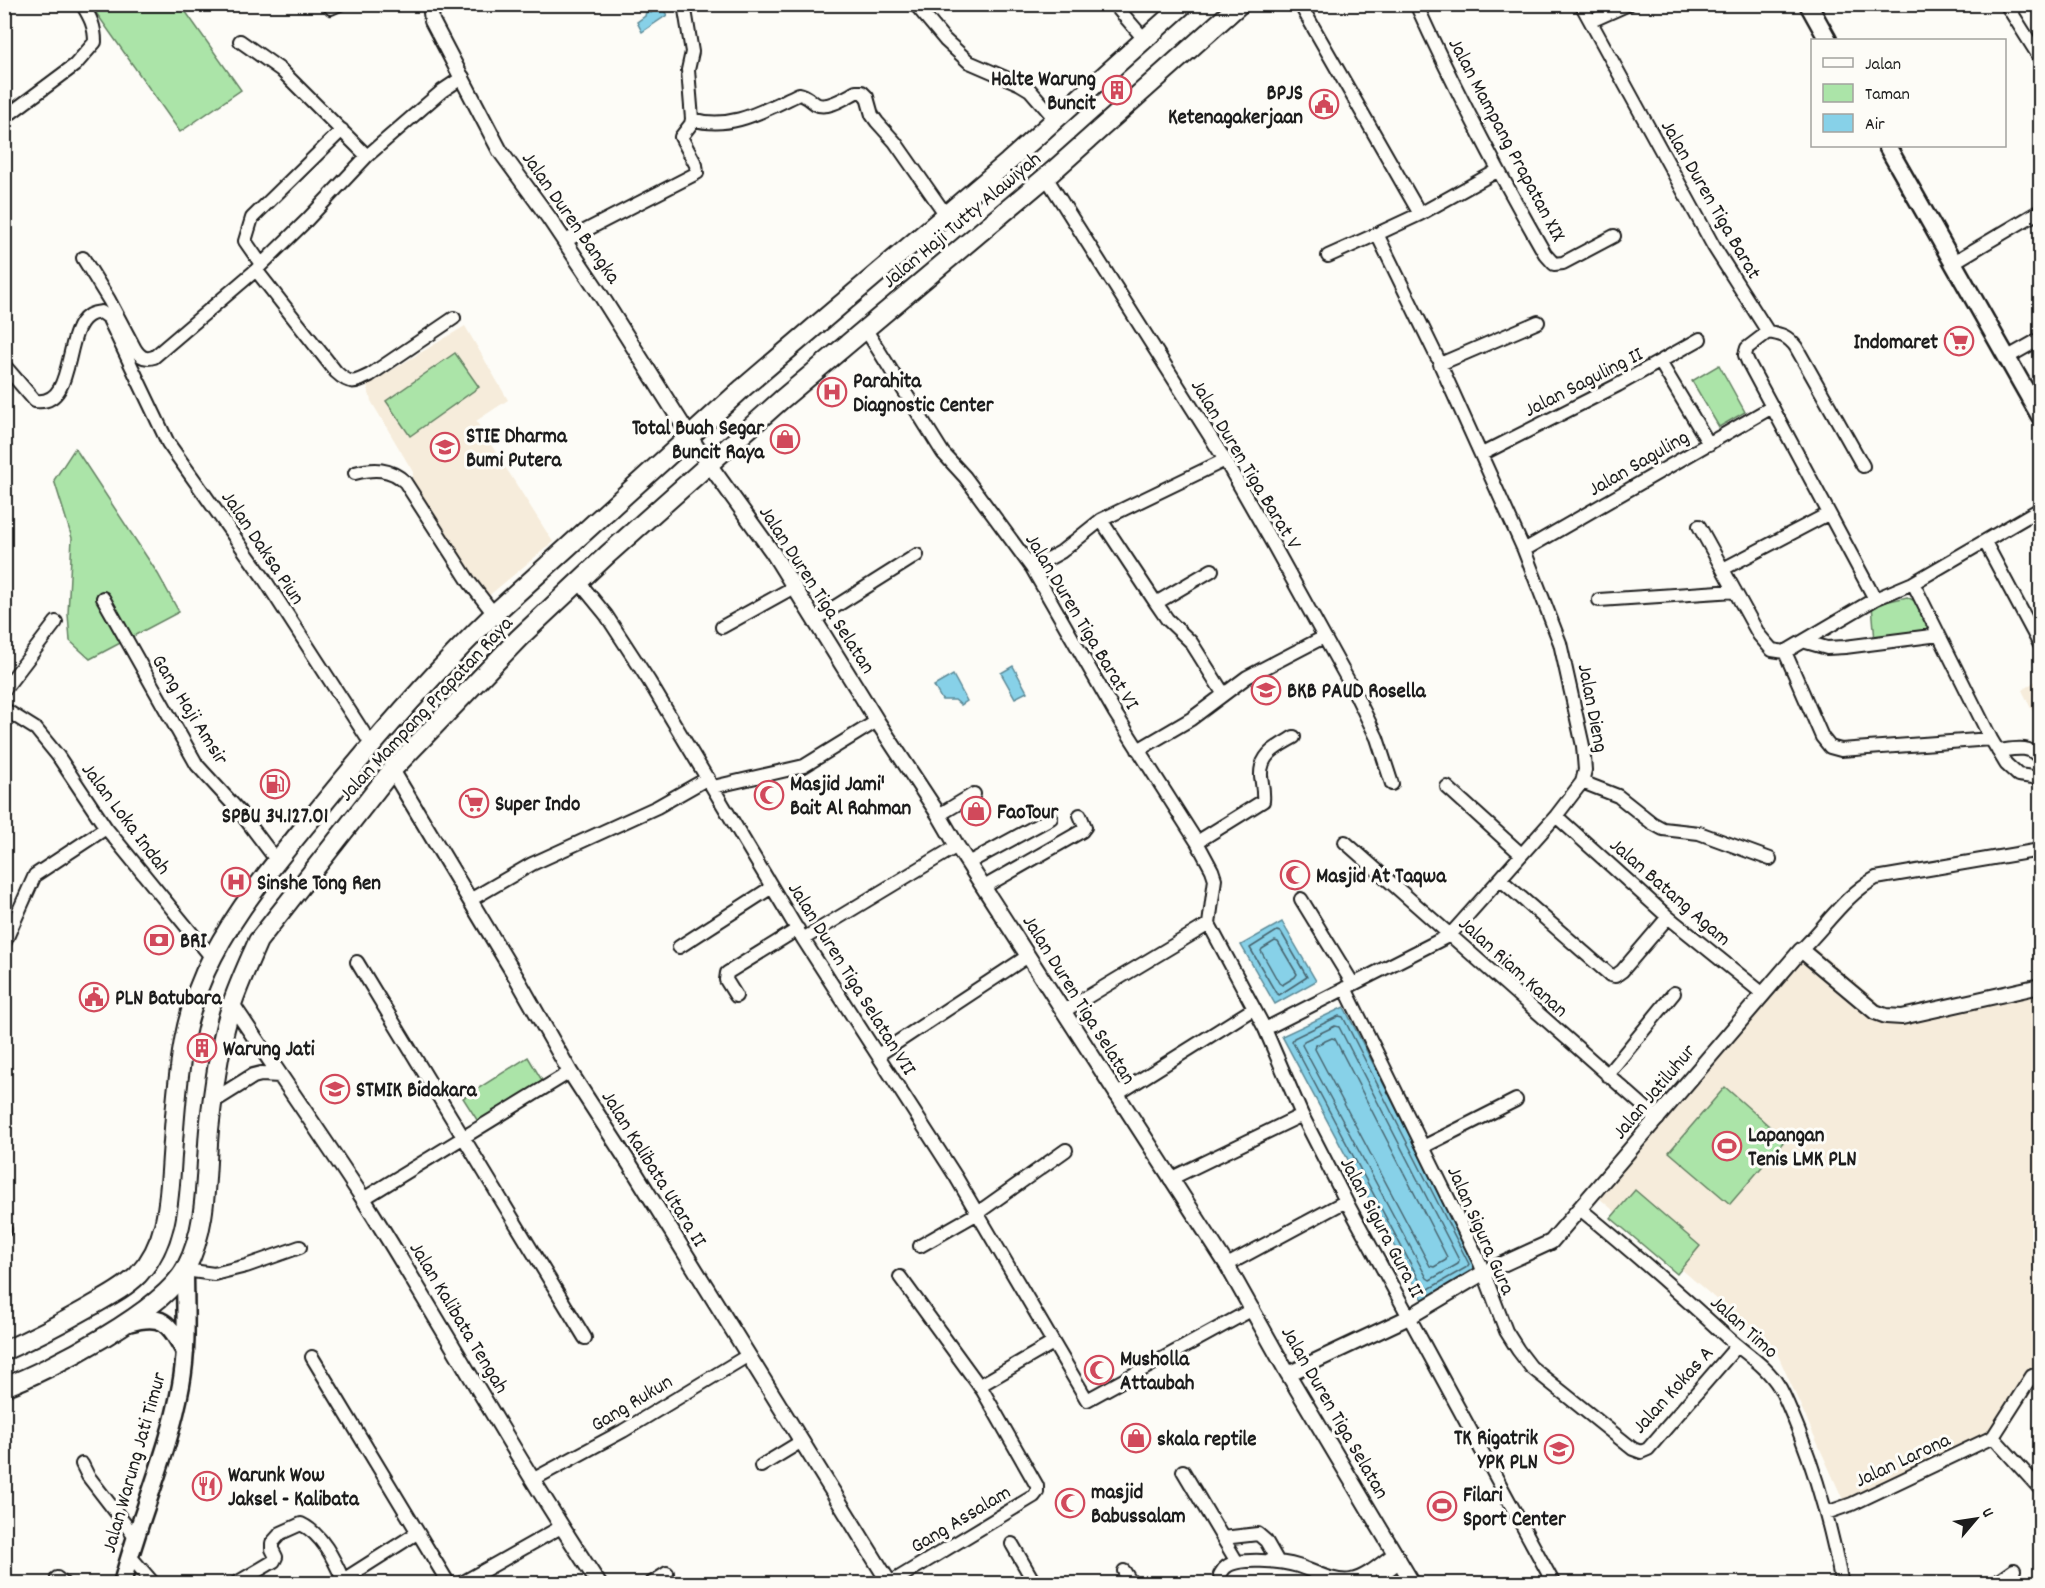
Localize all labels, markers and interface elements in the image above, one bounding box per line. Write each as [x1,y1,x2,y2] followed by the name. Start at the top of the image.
[1439,33,1572,248] street label: Jalan Mampang Prapatan XIX
[1811,39,2006,147] legend
[1865,53,1901,78] text: Jalan
[991,66,1096,120] place label: Halte Warung Buncit
[1101,74,1133,106] building icon: Halte Warung Buncit
[1168,80,1303,134] place label: BPJS Ketenagakerjaan
[1865,83,1910,108] text: Taman
[1308,88,1340,120] public building icon: BPJS Ketenagakerjaan
[1865,113,1885,138] text: Air
[1652,115,1767,286] street label: Jalan Duren Tiga Barat
[513,146,627,292] street label: Jalan Duren Bangka
[877,146,1049,297] street label: Jalan Haji Tutty Alawiyah
[1943,325,1975,357] supermarket icon: Indomaret
[1854,329,1938,359] place label: Indomaret
[1520,341,1649,426] street label: Jalan Saguling II
[853,368,995,422] place label: Parahita Diagnostic Center
[1181,374,1307,557] street label: Jalan Duren Tiga Barat V
[816,376,848,408] hospital icon: Parahita Diagnostic Center
[632,415,765,469] place label: Total Buah Segar Buncit Raya
[466,423,568,477] place label: STIE Dharma Bumi Putera
[769,423,801,455] shop icon: Total Buah Segar Buncit Raya
[1584,424,1695,506] street label: Jalan Saguling
[429,431,461,463] school or university icon: STIE Dharma Bumi Putera
[212,486,311,612] street label: Jalan Daksa Piun
[750,501,881,681] street label: Jalan Duren Tiga Selatan
[1016,529,1145,717] street label: Jalan Duren Tiga Barat VI
[333,610,522,809] street label: Jalan Mampang Prapatan Raya
[143,650,234,772] street label: Gang Haji Amsir
[1568,662,1614,755] street label: Jalan Dieng
[1250,674,1282,706] school or university icon: BKB PAUD Rosella
[1287,678,1427,708] place label: BKB PAUD Rosella
[72,757,177,882] street label: Jalan Loka Indah
[259,768,291,800] fuel station icon: SPBU 34.127.01
[790,771,911,825] place label: Masjid Jami' Bait Al Rahman
[753,779,785,811] mosque icon: Masjid Jami' Bait Al Rahman
[458,787,490,819] supermarket icon: Super Indo
[495,791,580,821] place label: Super Indo
[960,795,992,827] shop icon: FaoTour
[997,799,1059,829] place label: FaoTour
[222,803,328,833] place label: SPBU 34.127.01
[1601,832,1737,955] street label: Jalan Batang Agam
[1279,859,1311,891] mosque icon: Masjid At Taqwa
[1316,863,1447,893] place label: Masjid At Taqwa
[220,866,252,898] hospital icon: Sinshe Tong Ren
[257,870,381,900] place label: Sinshe Tong Ren
[779,877,923,1082] street label: Jalan Duren Tiga Selatan VII
[1013,910,1142,1091] street label: Jalan Duren Tiga Selatan
[1450,911,1574,1026] street label: Jalan Riam Kanan
[143,924,175,956] bank icon: BRI
[180,928,207,958] place label: BRI
[78,981,110,1013] public building icon: PLN Batubara
[115,985,223,1015] place label: PLN Batubara
[186,1032,218,1064] building icon: Warung Jati
[223,1036,315,1066] place label: Warung Jati
[1606,1039,1704,1147] street label: Jalan Jatiluhur
[319,1073,351,1105] school or university icon: STMIK Bidakara
[356,1077,478,1107] place label: STMIK Bidakara
[592,1085,713,1254] street label: Jalan Kalibata Utara II
[1748,1122,1857,1176] place label: Lapangan Tenis LMK PLN
[1711,1130,1743,1162] sports icon: Lapangan Tenis LMK PLN
[1331,1153,1430,1305] street label: Jalan Sigura Gura II
[1438,1162,1521,1301] street label: Jalan Sigura Gura
[400,1237,515,1400] street label: Jalan Kalibata Tengah
[1702,1289,1784,1367] street label: Jalan Timo
[1272,1322,1395,1505] street label: Jalan Duren Tiga Selatan
[1626,1340,1722,1442] street label: Jalan Kokas A
[1120,1346,1195,1400] place label: Musholla Attaubah
[1083,1354,1115,1386] mosque icon: Musholla Attaubah
[586,1368,679,1441] street label: Gang Rukun
[96,1369,176,1557] street label: Jalan Warung Jati Timur
[1120,1422,1152,1454] shop icon: skala reptile
[1454,1425,1538,1479] place label: TK Rigatrik YPK PLN
[1157,1426,1257,1456] place label: skala reptile
[1851,1426,1957,1497] street label: Jalan Larona
[1543,1433,1575,1465] school or university icon: TK Rigatrik YPK PLN
[228,1462,360,1516] place label: Warunk Wow Jaksel - Kalibata
[191,1470,223,1502] restaurant icon: Warunk Wow Jaksel - Kalibata
[906,1479,1017,1562] street label: Gang Assalam
[1091,1479,1186,1533] place label: masjid Babussalam
[1463,1482,1567,1536] place label: Filari Sport Center
[1054,1487,1086,1519] mosque icon: masjid Babussalam
[1946,1489,2006,1549] north arrow
[1426,1490,1458,1522] sports icon: Filari Sport Center
[1975,1504,1999,1522] text: U

